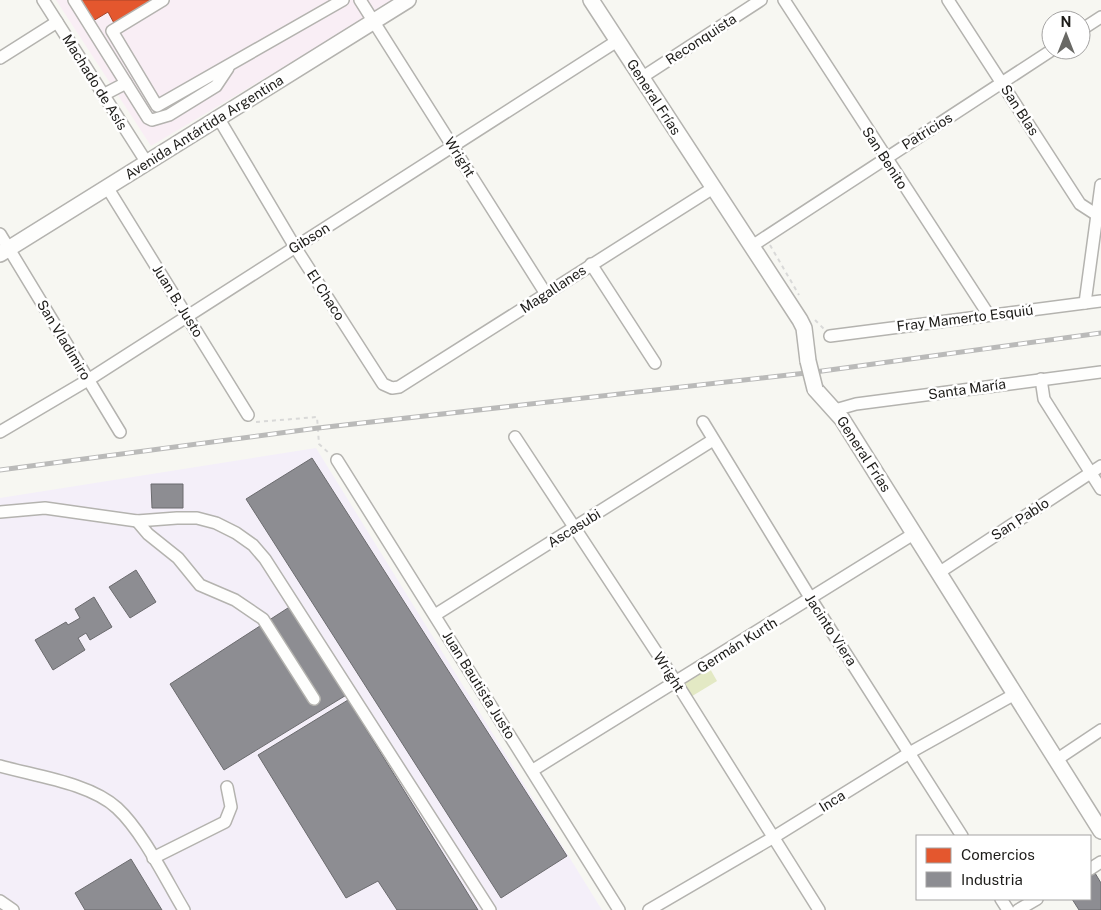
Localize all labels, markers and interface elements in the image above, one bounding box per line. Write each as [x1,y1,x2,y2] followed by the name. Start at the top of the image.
[663,10,739,68] street label: Reconquista
[1041,10,1091,60] north arrow
[1061,14,1071,30] text: N
[59,31,131,133] street label: Machado de Asís
[624,56,684,138] street label: General Frías
[122,72,286,182] street label: Avenida Antártida Argentina
[998,82,1042,138] street label: San Blas
[899,109,955,153] street label: Patricios
[859,124,911,192] street label: San Benito
[442,134,478,180] street label: Wright
[286,219,332,257] street label: Gibson
[149,262,207,340] street label: Juan B. Justo
[517,262,589,316] street label: Magallanes
[304,267,348,323] street label: El Chaco
[34,297,94,383] street label: San Vladimiro
[896,302,1034,334] street label: Fray Mamerto Esquiú
[927,376,1007,402] street label: Santa María
[834,413,894,495] street label: General Frías
[988,494,1052,543] street label: San Pablo
[545,506,603,550] street label: Ascasubi
[802,591,860,669] street label: Jacinto Viera
[694,614,780,676] street label: Germán Kurth
[439,628,519,742] street label: Juan Bautista Justo
[650,649,688,695] street label: Wright
[816,787,848,815] street label: Inca
[916,835,1091,900] legend
[961,846,1035,863] text: Comercios
[961,871,1023,888] text: Industria

